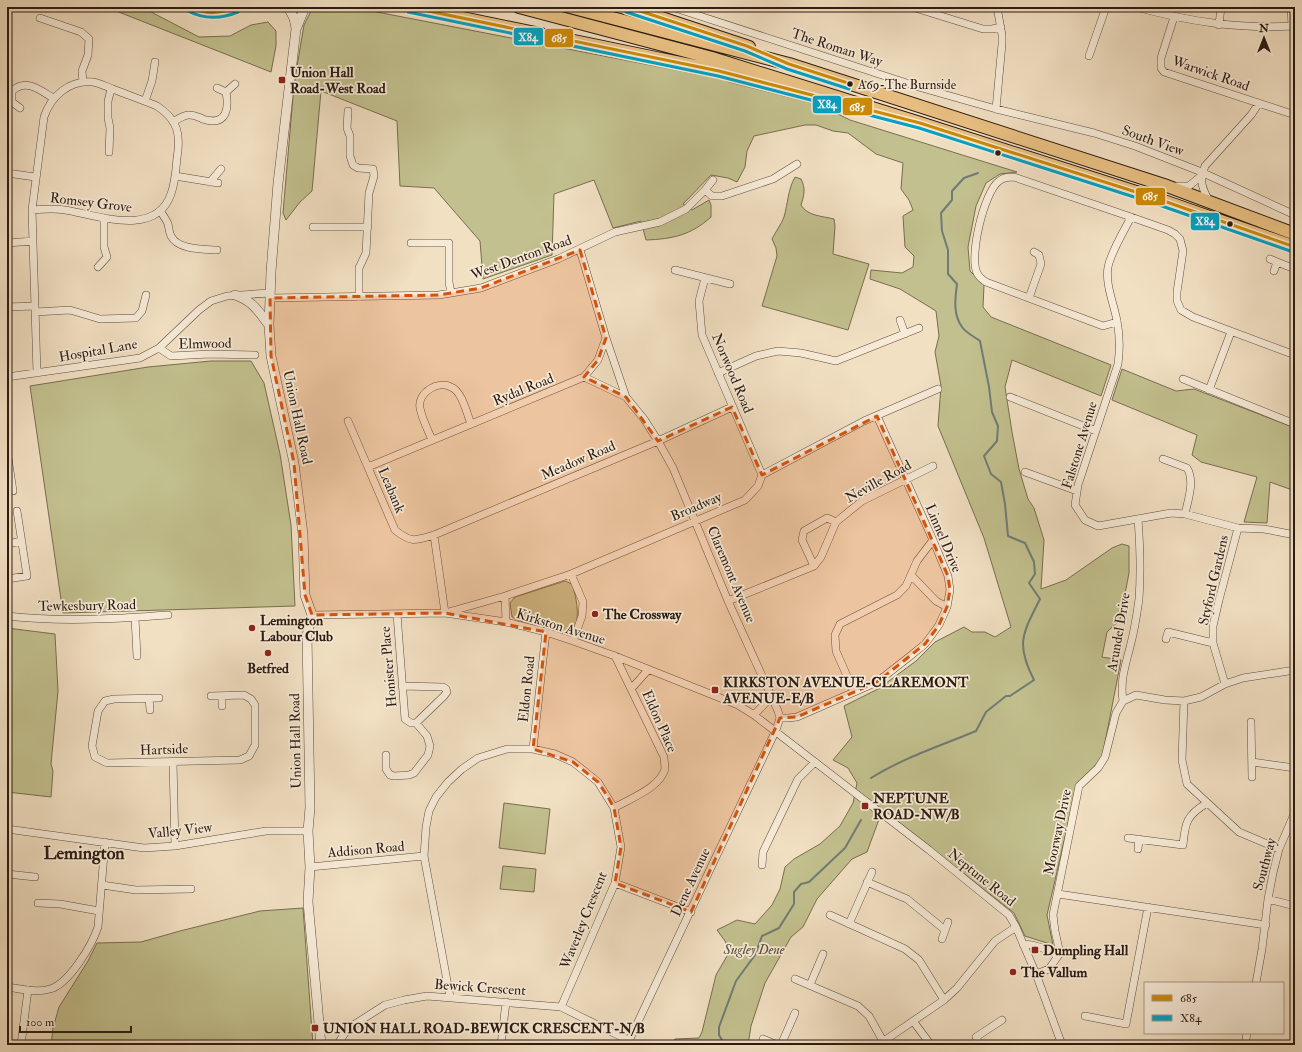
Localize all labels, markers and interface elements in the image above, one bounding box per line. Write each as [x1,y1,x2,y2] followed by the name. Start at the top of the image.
[1244,18,1284,58] north arrow
[1258,22,1270,35] text: N
[789,25,885,71] street label: The Roman Way
[513,27,544,46] line badge: X84
[544,28,574,48] line badge: 685
[518,31,539,45] text: X84
[551,32,567,45] text: 685
[1169,52,1252,95] street label: Warwick Road
[290,64,386,97] place label: Union Hall Road-West Road
[277,75,287,85] marker: Union Hall Road-West Road
[857,77,957,93] place label: A69-The Burnside
[845,79,855,89] marker: A69-The Burnside
[812,95,842,114] line badge: X84
[842,97,873,116] line badge: 685
[817,98,838,112] text: X84
[849,101,865,114] text: 685
[1120,121,1186,160] street label: South View
[993,148,1003,158] unlabelled marker
[1135,187,1166,206] line badge: 685
[49,189,133,217] street label: Romsey Grove
[1142,190,1158,203] text: 685
[1190,212,1220,231] line badge: X84
[1195,215,1216,229] text: X84
[1225,219,1235,229] unlabelled marker
[467,231,574,284] street label: West Denton Road
[708,331,757,416] street label: Norwood Road
[58,335,139,367] street label: Hospital Lane
[178,335,232,352] street label: Elmwood
[279,368,316,466] street label: Union Hall Road
[490,370,557,410] street label: Rydal Road
[1058,399,1101,491] street label: Falstone Avenue
[538,437,618,484] street label: Meadow Road
[842,456,914,507] street label: Neville Road
[374,465,409,516] street label: Leabank
[668,488,726,526] street label: Broadway
[922,501,966,575] street label: Linnel Drive
[704,523,760,625] street label: Claremont Avenue
[1195,533,1233,627] street label: Styford Gardens
[1103,591,1134,674] street label: Arundel Drive
[38,596,136,616] street label: Tewkesbury Road
[514,605,607,648] street label: Kirkston Avenue
[602,606,682,624] place label: The Crossway
[590,609,600,619] marker: The Crossway
[260,612,333,645] place label: Lemington Labour Club
[247,623,257,633] marker: Lemington Labour Club
[376,626,401,708] street label: Honister Place
[263,648,273,658] marker: Betfred
[515,655,538,723] street label: Eldon Road
[247,660,289,677] place label: Betfred
[722,674,969,707] place label: KIRKSTON AVENUE-CLAREMONT AVENUE-E/B
[710,685,720,695] marker: KIRKSTON AVENUE-CLAREMONT AVENUE-E/B
[638,687,681,755] street label: Eldon Place
[286,693,305,789] street label: Union Hall Road
[140,740,189,759] street label: Hartside
[1040,787,1076,877] street label: Moorway Drive
[872,790,960,823] place label: NEPTUNE ROAD-NW/B
[860,801,870,811] marker: NEPTUNE ROAD-NW/B
[147,819,214,843] street label: Valley View
[1249,835,1281,893] street label: Southway
[326,838,405,861] street label: Addison Road
[43,842,125,865] district label: Lemington
[667,845,714,919] street label: Dene Avenue
[944,845,1019,911] street label: Neptune Road
[556,869,612,972] street label: Waverley Crescent
[722,941,785,958] park label: Sugley Dene
[1043,942,1129,960] place label: Dumpling Hall
[1030,945,1040,955] marker: Dumpling Hall
[1020,964,1087,981] place label: The Vallum
[1008,967,1018,977] marker: The Vallum
[434,976,527,999] street label: Bewick Crescent
[1144,982,1284,1034] legend
[1180,991,1198,1006] text: 685
[20,1008,131,1034] scale bar
[1180,1011,1202,1026] text: X84
[26,1015,55,1030] text: 100 m
[323,1020,645,1037] place label: UNION HALL ROAD-BEWICK CRESCENT-N/B
[310,1023,320,1033] marker: UNION HALL ROAD-BEWICK CRESCENT-N/B

